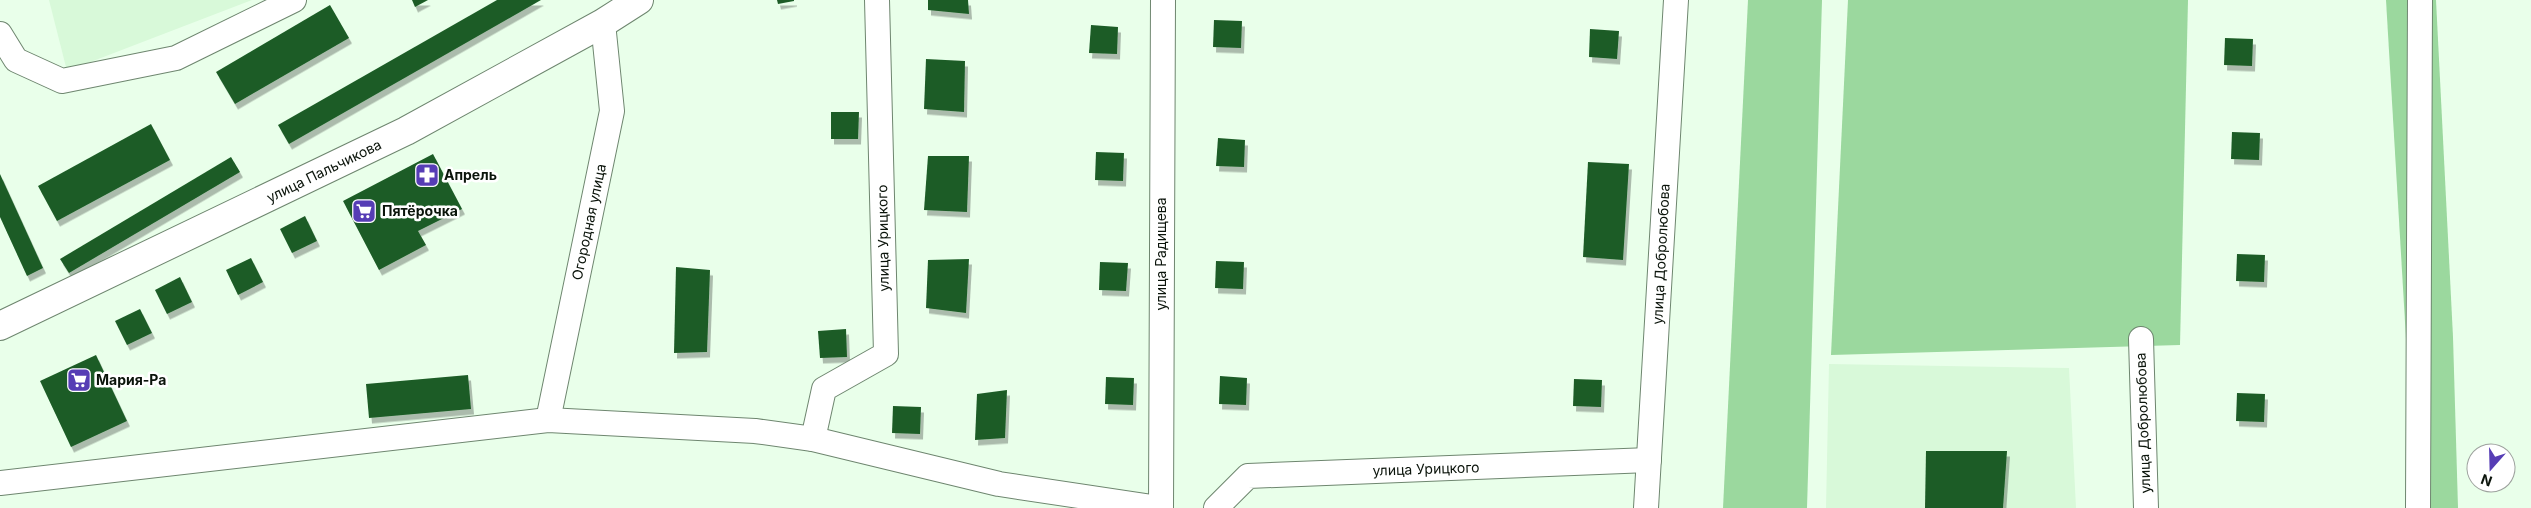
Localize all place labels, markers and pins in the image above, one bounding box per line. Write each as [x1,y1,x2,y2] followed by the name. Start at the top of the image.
[414,162,440,188] pharmacy icon: Апрель
[444,166,497,183] place label: Апрель
[351,198,377,224] supermarket icon: Пятёрочка
[382,202,458,219] place label: Пятёрочка
[66,367,92,393] supermarket icon: Мария-Ра
[96,371,166,388] place label: Мария-Ра

